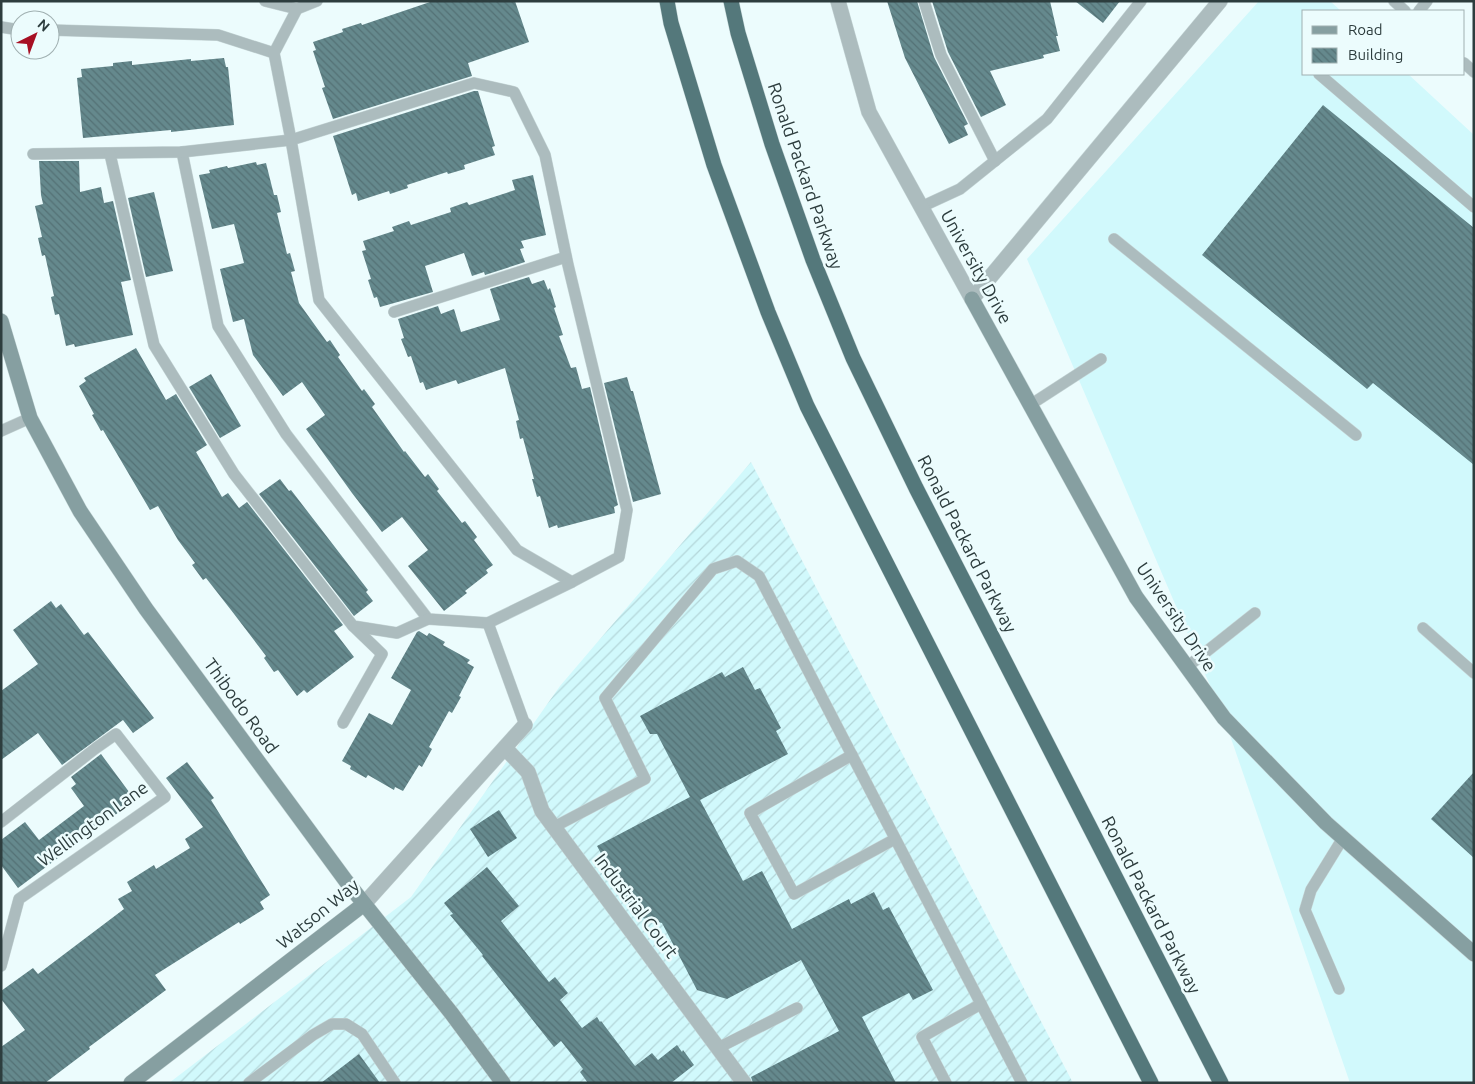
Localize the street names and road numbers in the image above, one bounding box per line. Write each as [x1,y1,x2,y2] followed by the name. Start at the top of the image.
[765,80,847,272] street label: Ronald Packard Parkway
[937,206,1016,327] street label: University Drive
[914,452,1021,636] street label: Ronald Packard Parkway
[1133,558,1221,675] street label: University Drive
[201,654,283,757] street label: Thibodo Road
[33,776,151,870] street label: Wellington Lane
[1098,813,1205,997] street label: Ronald Packard Parkway
[591,849,683,962] street label: Industrial Court
[272,874,363,952] street label: Watson Way

